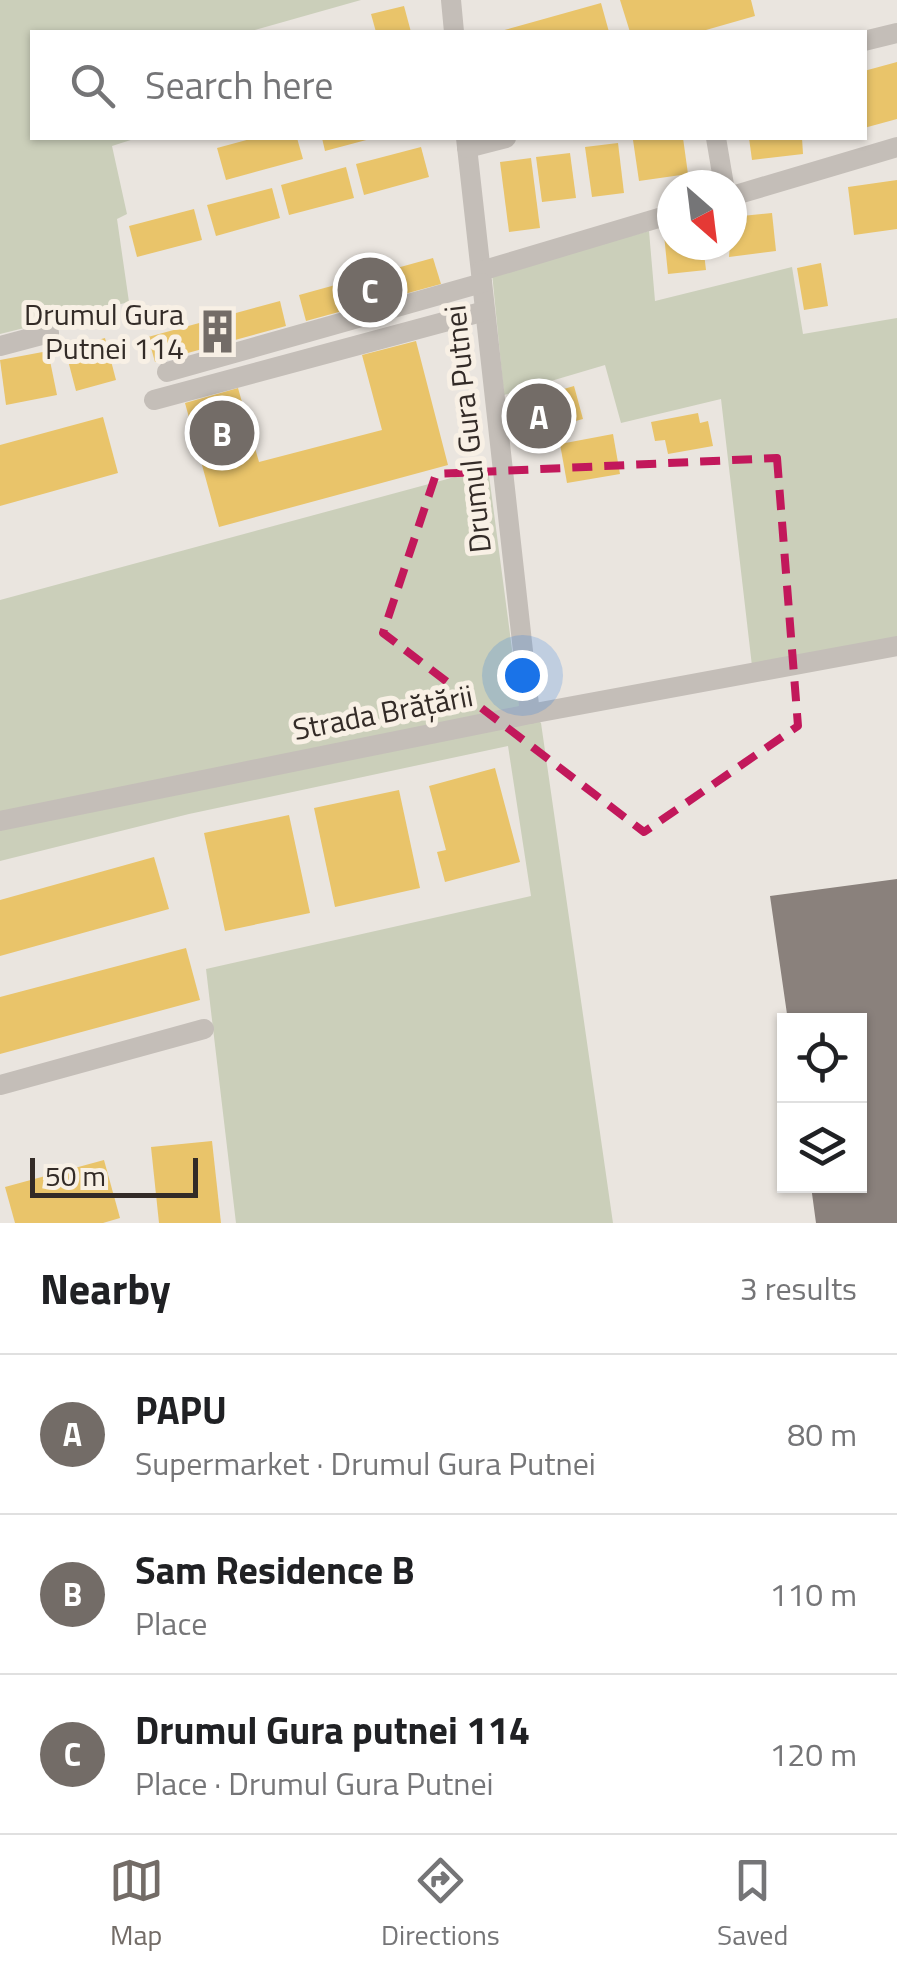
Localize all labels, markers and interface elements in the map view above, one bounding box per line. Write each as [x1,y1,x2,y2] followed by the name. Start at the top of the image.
[30,30,867,140] search box
[145,56,333,114] text: Search here
[65,58,120,113] icon: search
[657,170,747,260] north arrow
[338,252,402,328] pin: C
[24,291,184,371] place label: Drumul Gura Putnei 114
[431,303,503,555] street label: Drumul Gura Putnei
[193,308,241,356] building icon: Drumul Gura Putnei 114
[506,378,572,454] pin: A
[190,396,254,470] pin: B
[497,650,548,701] your location
[289,672,477,752] street label: Strada Brățării
[777,1013,867,1193] map controls
[777,1013,867,1103] button: locate
[777,1103,867,1193] button: layers
[30,1153,198,1198] scale bar
[45,1154,106,1197] text: 50 m
[40,1256,171,1320] text: Nearby
[740,1264,857,1312] text: 3 results
[135,1381,227,1439] text: PAPU
[63,1410,82,1458] text: A
[787,1410,857,1458] text: 80 m
[135,1439,596,1487] text: Supermarket · Drumul Gura Putnei
[135,1541,415,1599] text: Sam Residence B
[63,1570,82,1618] text: B
[769,1570,857,1618] text: 110 m
[135,1599,207,1647] text: Place
[135,1701,530,1759] text: Drumul Gura putnei 114
[64,1730,81,1778] text: C
[769,1730,857,1778] text: 120 m
[135,1759,494,1807] text: Place · Drumul Gura Putnei
[109,1853,164,1956] tab: Map
[381,1853,500,1956] tab: Directions
[717,1853,788,1956] tab: Saved

